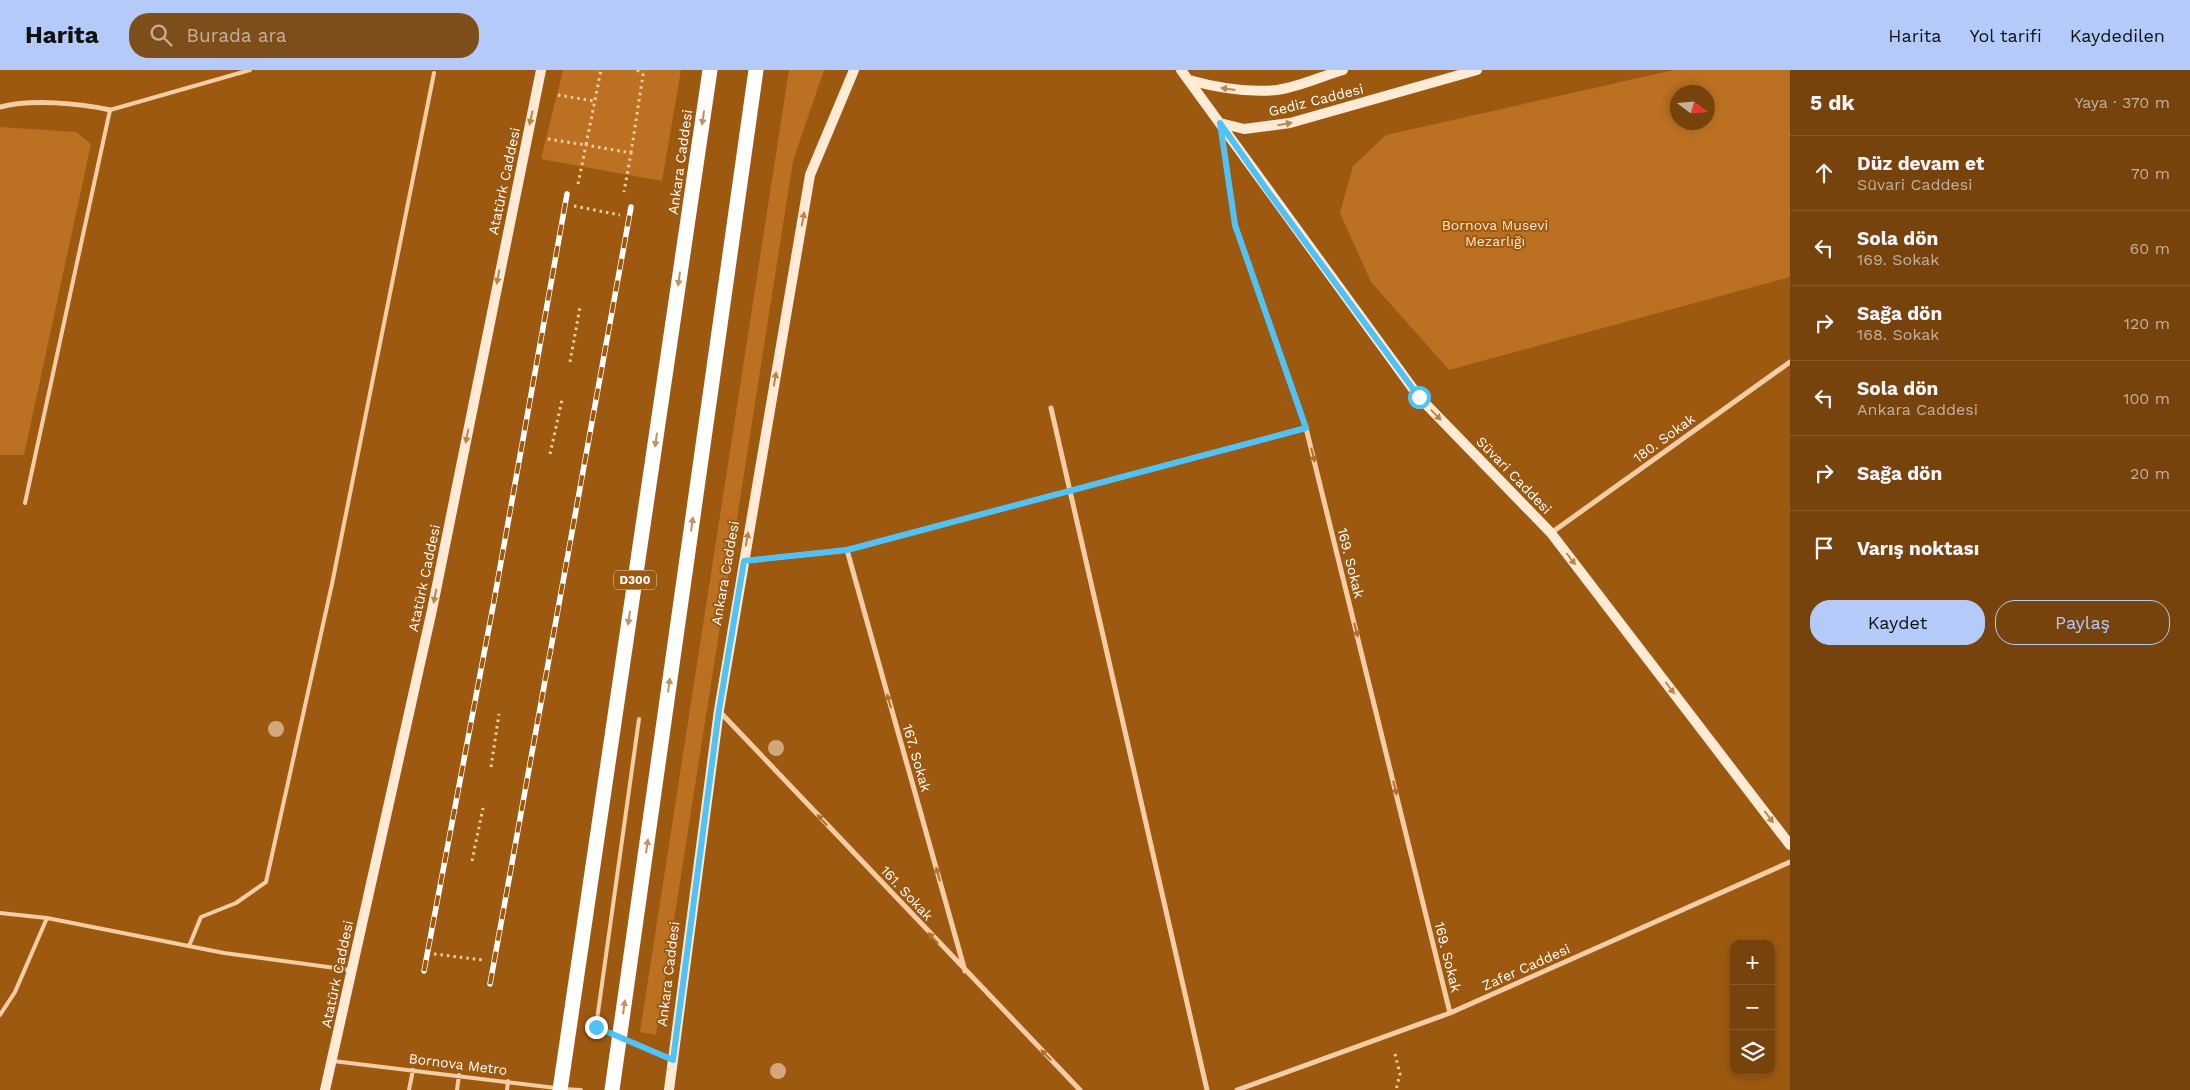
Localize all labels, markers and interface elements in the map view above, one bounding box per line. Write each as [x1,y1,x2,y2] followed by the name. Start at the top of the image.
[129,13,479,58] search box
[25,21,99,49] text: Harita
[147,21,175,49] icon: search
[187,24,287,47] text: Burada ara
[1888,25,1942,46] text: Harita
[1970,25,2042,46] text: Yol tarifi
[2070,25,2165,46] text: Kaydedilen
[1267,80,1365,120] street label: Gediz Caddesi
[1219,85,1235,93] one-way arrow
[1670,85,1715,130] north arrow
[1810,90,1854,115] text: 5 dk
[2074,93,2170,112] text: Yaya · 370 m
[665,109,695,215] street label: Ankara Caddesi
[527,110,535,125] one-way arrow
[699,111,707,127] one-way arrow
[1277,119,1293,127] one-way arrow
[485,126,523,236] street label: Atatürk Caddesi
[1857,152,1984,175] text: Düz devam et
[1810,159,1838,187] icon: ahead
[2131,164,2170,183] text: 70 m
[1857,175,1972,194] text: Süvari Caddesi
[799,211,807,227] one-way arrow
[1442,217,1548,249] park label: Bornova Musevi Mezarlığı
[1857,227,1938,250] text: Sola dön
[1810,234,1838,262] icon: left
[2130,239,2170,258] text: 60 m
[1857,250,1939,269] text: 169. Sokak
[494,269,502,285] one-way arrow
[675,271,683,287] one-way arrow
[1857,302,1942,325] text: Sağa dön
[1810,309,1838,337] icon: right
[2124,314,2170,333] text: 120 m
[1857,325,1939,344] text: 168. Sokak
[771,371,779,387] one-way arrow
[1857,377,1938,400] text: Sola dön
[1810,384,1838,412] icon: left
[1408,386,1431,409] route start
[2123,389,2170,408] text: 100 m
[1857,400,1978,419] text: Ankara Caddesi
[1430,409,1442,421] one-way arrow
[1630,410,1698,466] street label: 180. Sokak
[462,429,470,445] one-way arrow
[651,432,659,448] one-way arrow
[1473,433,1555,517] street label: Süvari Caddesi
[1309,448,1317,463] one-way arrow
[1810,459,1838,487] icon: right
[1857,462,1942,485] text: Sağa dön
[2130,464,2170,483] text: 20 m
[688,516,696,532] one-way arrow
[708,520,742,626] street label: Ankara Caddesi
[405,523,443,633] street label: Atatürk Caddesi
[1335,526,1367,600] street label: 169. Sokak
[744,531,752,547] one-way arrow
[1810,534,1838,562] icon: arrive
[1857,537,1979,560] text: Varış noktası
[1566,552,1576,566] one-way arrow
[614,570,656,590] road number: D300
[430,588,438,604] one-way arrow
[1810,600,1985,645] button: Kaydet
[1995,600,2170,645] button: Paylaş
[625,610,633,626] one-way arrow
[1352,622,1360,637] one-way arrow
[666,677,674,693] one-way arrow
[1665,681,1675,695] one-way arrow
[885,693,893,708] one-way arrow
[900,722,934,794] street label: 167. Sokak
[1391,780,1399,795] one-way arrow
[1763,810,1774,823] one-way arrow
[816,814,828,826] one-way arrow
[643,838,651,854] one-way arrow
[878,862,936,924] street label: 161. Sokak
[934,867,942,882] one-way arrow
[318,919,356,1029] street label: Atatürk Caddesi
[1432,920,1464,994] street label: 169. Sokak
[654,921,682,1027] street label: Ankara Caddesi
[927,932,939,944] one-way arrow
[1480,940,1572,994] street label: Zafer Caddesi
[1730,940,1775,1075] map controls
[1730,940,1775,985] button: +
[1730,985,1775,1030] button: −
[620,999,628,1015] one-way arrow
[585,1016,608,1039] route end
[1730,1030,1775,1075] button: layers
[1040,1049,1052,1061] one-way arrow
[408,1050,508,1078] street label: Bornova Metro

